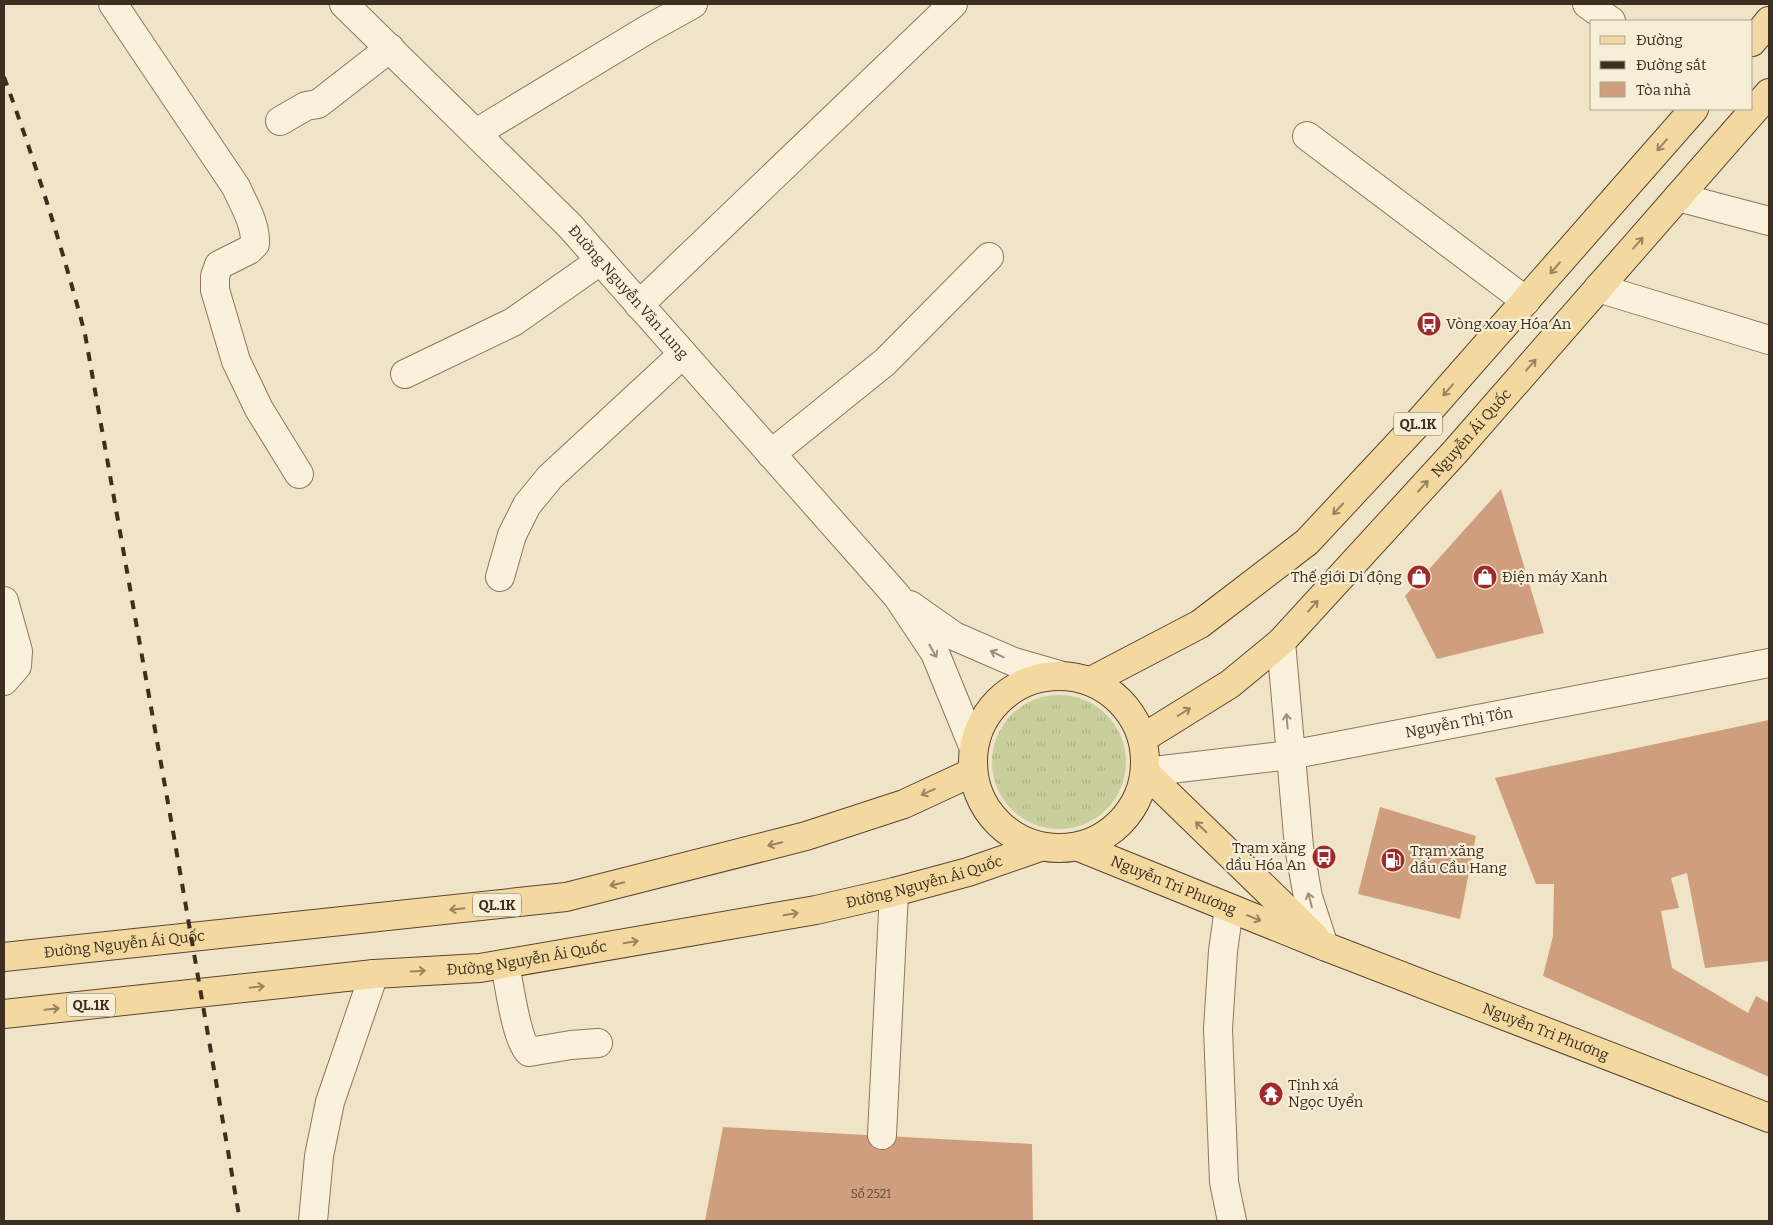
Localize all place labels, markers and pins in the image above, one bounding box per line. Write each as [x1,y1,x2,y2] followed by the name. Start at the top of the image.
[1416,311,1442,337] bus stop icon: Vòng xoay Hóa An
[1446,315,1572,333] place label: Vòng xoay Hóa An
[1406,564,1432,590] shop icon: Thế giới Di động
[1472,564,1498,590] shop icon: Điện máy Xanh
[1291,568,1402,586] place label: Thế giới Di động
[1502,568,1608,586] place label: Điện máy Xanh
[1225,839,1306,874] place label: Trạm xăng dầu Hóa An
[1410,842,1507,877] place label: Trạm xăng dầu Cầu Hang
[1311,844,1337,870] bus stop icon: Trạm xăng dầu Hóa An
[1380,847,1406,873] fuel station icon: Trạm xăng dầu Cầu Hang
[1288,1076,1364,1111] place label: Tịnh xá Ngọc Uyển
[1258,1081,1284,1107] temple icon: Tịnh xá Ngọc Uyển

